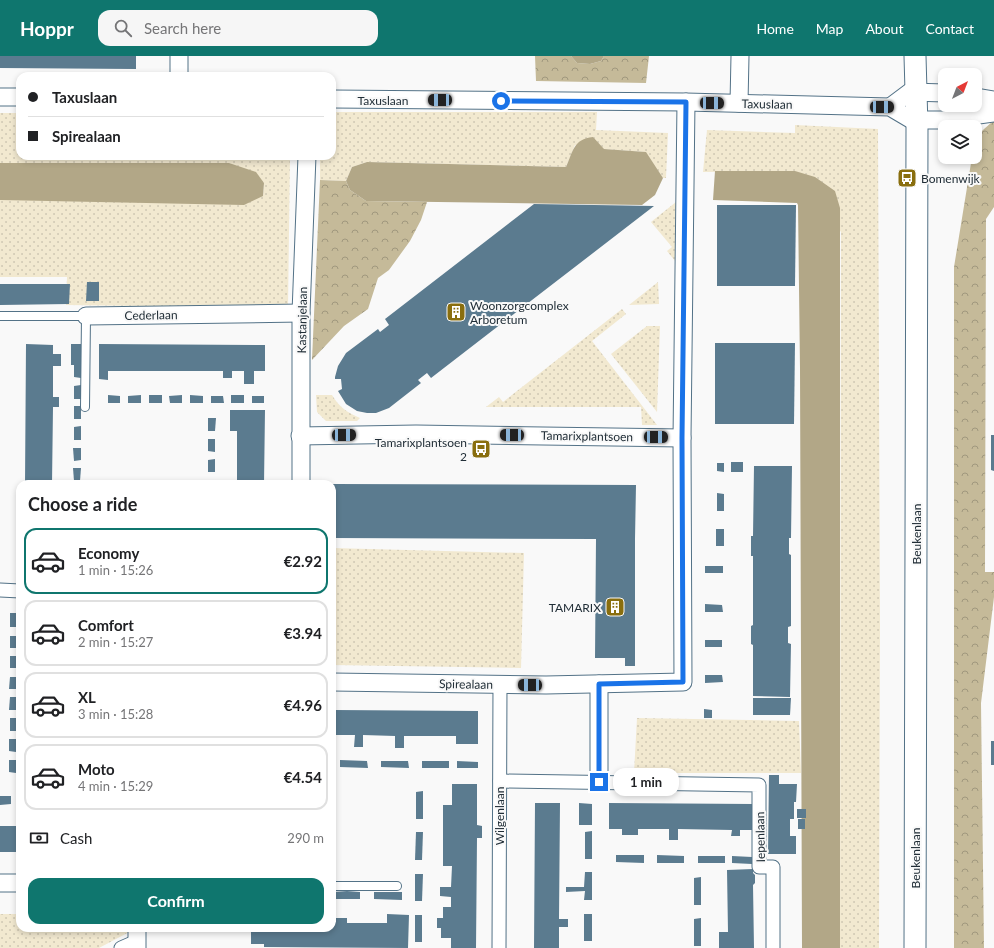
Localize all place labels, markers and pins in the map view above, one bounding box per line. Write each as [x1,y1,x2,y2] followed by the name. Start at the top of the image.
[896,167,918,189] bus stop icon: Bomenwijk
[921,171,981,186] place label: Bomenwijk
[470,298,569,327] place label: Woonzorgcomplex Arboretum
[445,301,467,323] building icon: Woonzorgcomplex Arboretum
[375,435,467,464] place label: Tamarixplantsoen 2
[470,438,492,460] bus stop icon: Tamarixplantsoen 2
[604,596,626,618] building icon: TAMARIX
[549,600,601,615] place label: TAMARIX

